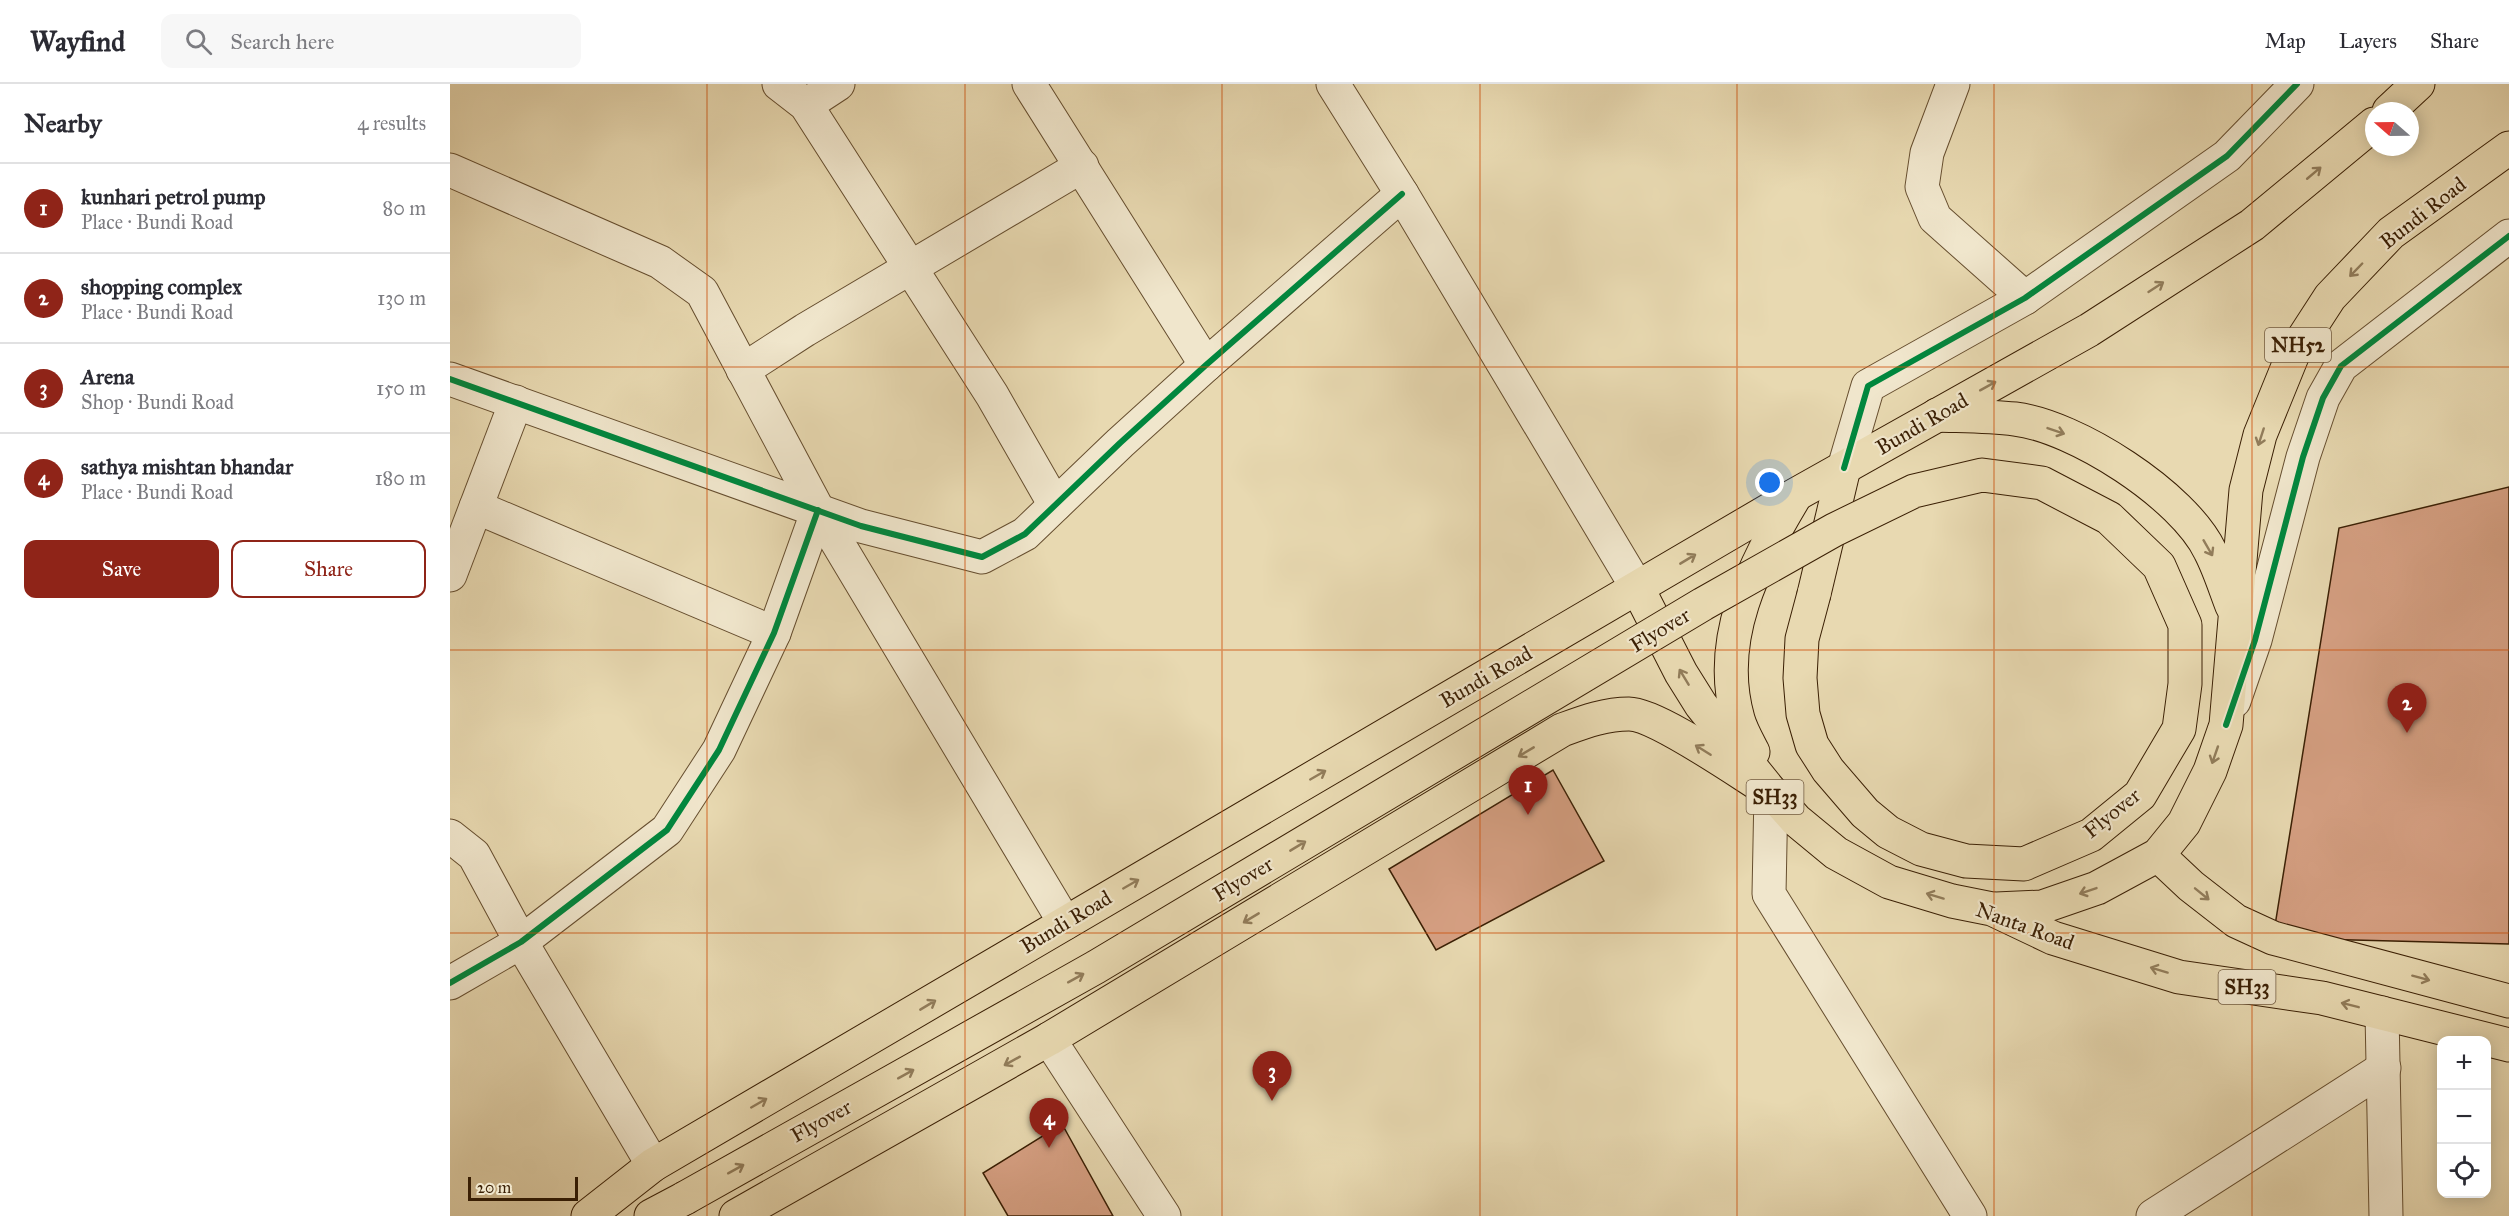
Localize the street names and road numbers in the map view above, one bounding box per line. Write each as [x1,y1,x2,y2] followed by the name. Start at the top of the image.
[2375,171,2472,255] street label: Bundi Road
[2265,328,2331,362] road number: NH52
[1871,387,1973,461] street label: Bundi Road
[1625,602,1695,658] street label: Flyover
[1435,640,1537,714] street label: Bundi Road
[1746,780,1804,814] road number: SH33
[2078,782,2146,844] street label: Flyover
[1208,851,1278,907] street label: Flyover
[1016,884,1117,959] street label: Bundi Road
[1972,896,2078,956] street label: Nanta Road
[2218,970,2276,1004] road number: SH33
[786,1094,856,1148] street label: Flyover

